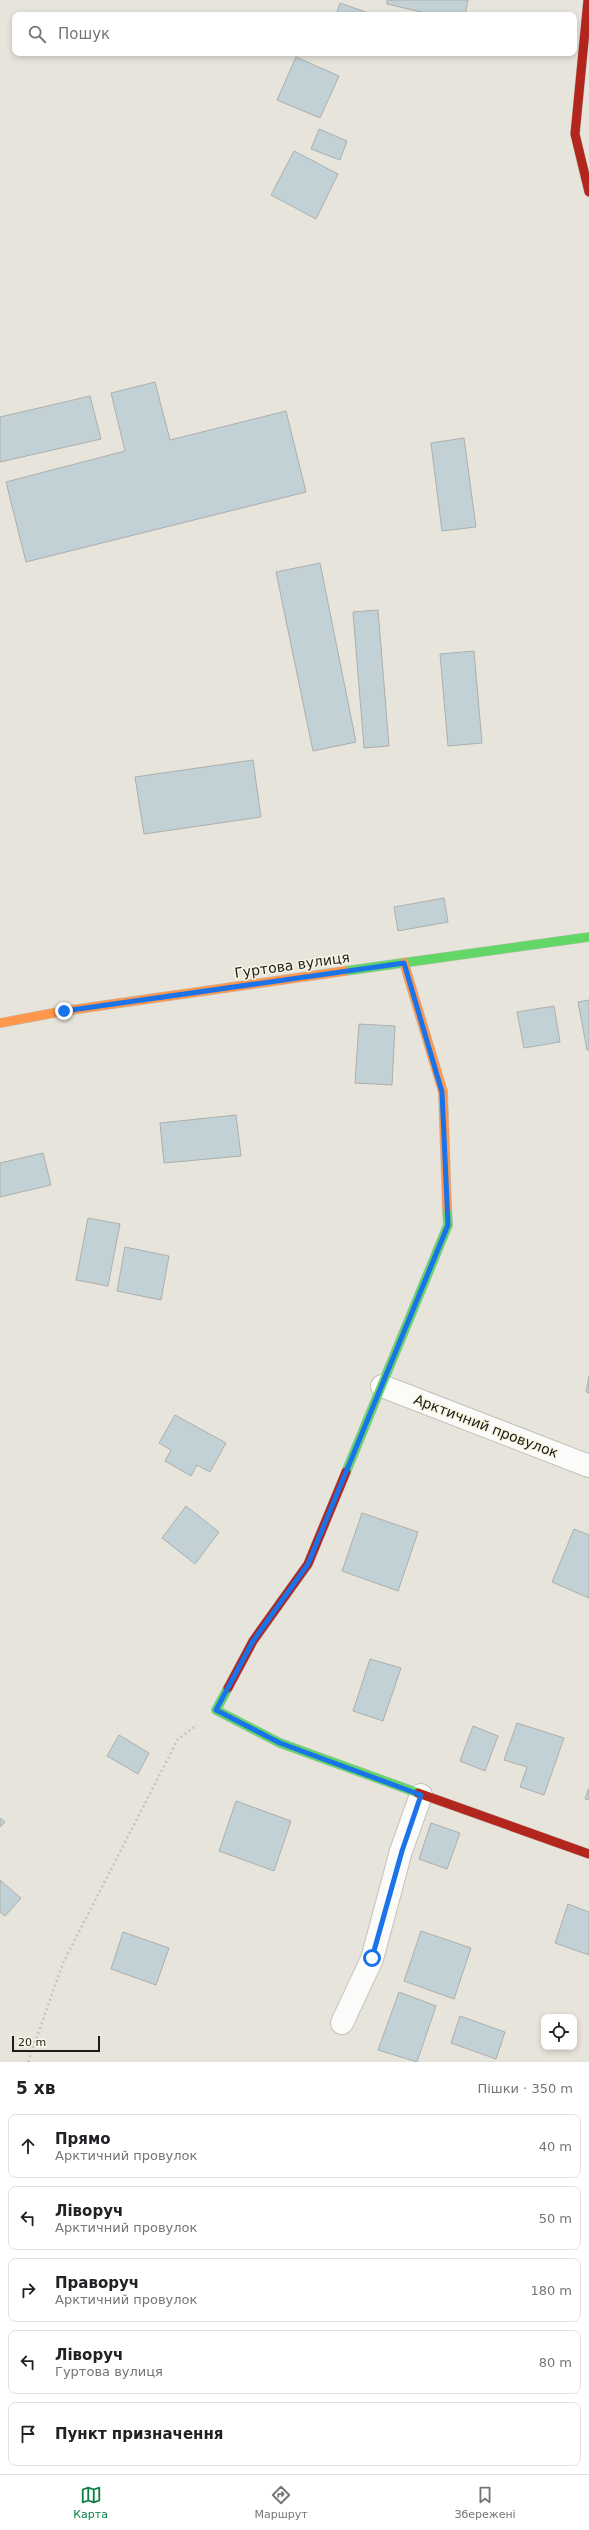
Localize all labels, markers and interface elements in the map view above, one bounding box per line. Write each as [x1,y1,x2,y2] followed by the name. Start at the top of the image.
[12,12,577,56] search box
[26,23,48,45] icon: search
[58,25,110,43] text: Пошук
[233,949,351,981] street label: Гуртова вулиця
[55,1002,73,1020] route end
[412,1391,560,1461] street label: Арктичний провулок
[363,1949,381,1967] route start
[541,2014,577,2050] map controls
[541,2014,577,2050] button: locate
[12,2034,100,2053] scale bar
[18,2036,46,2049] text: 20 m
[16,2078,55,2098] text: 5 хв
[477,2081,573,2096] text: Пішки · 350 m
[55,2130,111,2148] text: Прямо
[17,2135,39,2157] icon: ahead
[539,2139,572,2154] text: 40 m
[55,2148,197,2163] text: Арктичний провулок
[55,2202,123,2220] text: Ліворуч
[17,2207,39,2229] icon: left
[539,2211,572,2226] text: 50 m
[55,2220,197,2235] text: Арктичний провулок
[55,2274,139,2292] text: Праворуч
[17,2279,39,2301] icon: right
[530,2283,572,2298] text: 180 m
[55,2292,197,2307] text: Арктичний провулок
[55,2346,123,2364] text: Ліворуч
[17,2351,39,2373] icon: left
[539,2355,572,2370] text: 80 m
[55,2364,163,2379] text: Гуртова вулиця
[17,2423,39,2445] icon: arrive
[55,2425,223,2443] text: Пункт призначення
[73,2484,108,2521] tab: Карта
[255,2484,308,2521] tab: Маршрут
[454,2484,516,2521] tab: Збережені

